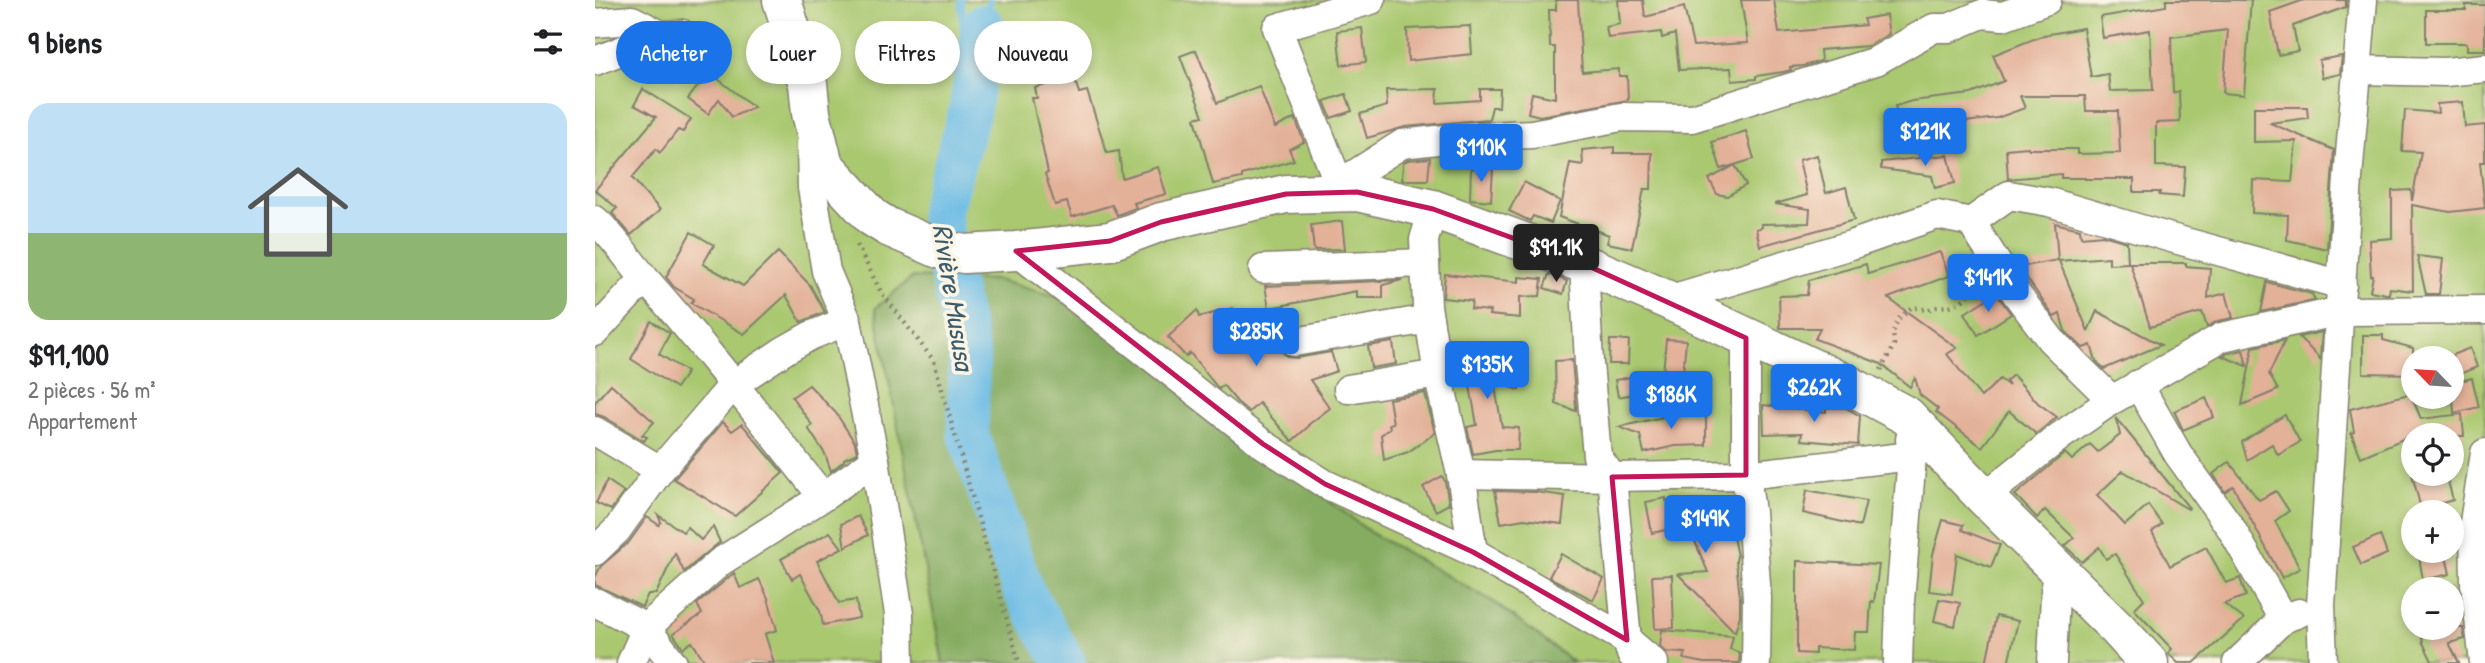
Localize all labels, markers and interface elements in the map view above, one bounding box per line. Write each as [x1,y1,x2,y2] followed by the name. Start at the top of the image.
[616,21,732,84] chip: Acheter
[746,21,841,84] chip: Louer
[855,21,960,84] chip: Filtres
[974,21,1092,84] chip: Nouveau
[28,22,102,62] text: 9 biens
[529,23,567,61] icon: filters
[1876,108,1974,168] pin: $121K
[1899,115,1951,146] text: $121K
[1432,124,1530,184] pin: $110K
[1456,131,1506,162] text: $110K
[235,149,361,275] icon: home
[924,221,985,376] water label: Rivière Mususa
[1499,224,1613,284] pin: $91.1K
[1529,231,1583,262] text: $91.1K
[1939,254,2037,314] pin: $141K
[1963,261,2013,292] text: $141K
[1207,308,1305,368] pin: $285K
[1229,315,1283,346] text: $285K
[28,334,109,374] text: $91,100
[1438,342,1536,401] pin: $135K
[2401,346,2464,410] north arrow
[2401,346,2464,640] map controls
[1461,348,1513,379] text: $135K
[1765,364,1863,424] pin: $262K
[1787,371,1841,402] text: $262K
[1622,372,1720,431] pin: $186K
[28,374,155,405] text: 2 pièces · 56 m²
[1645,378,1697,409] text: $186K
[28,405,137,436] text: Appartement
[2401,423,2464,486] button: locate
[1656,496,1754,555] pin: $149K
[2401,500,2464,563] button: +
[1680,502,1730,533] text: $149K
[2401,577,2464,640] button: −

